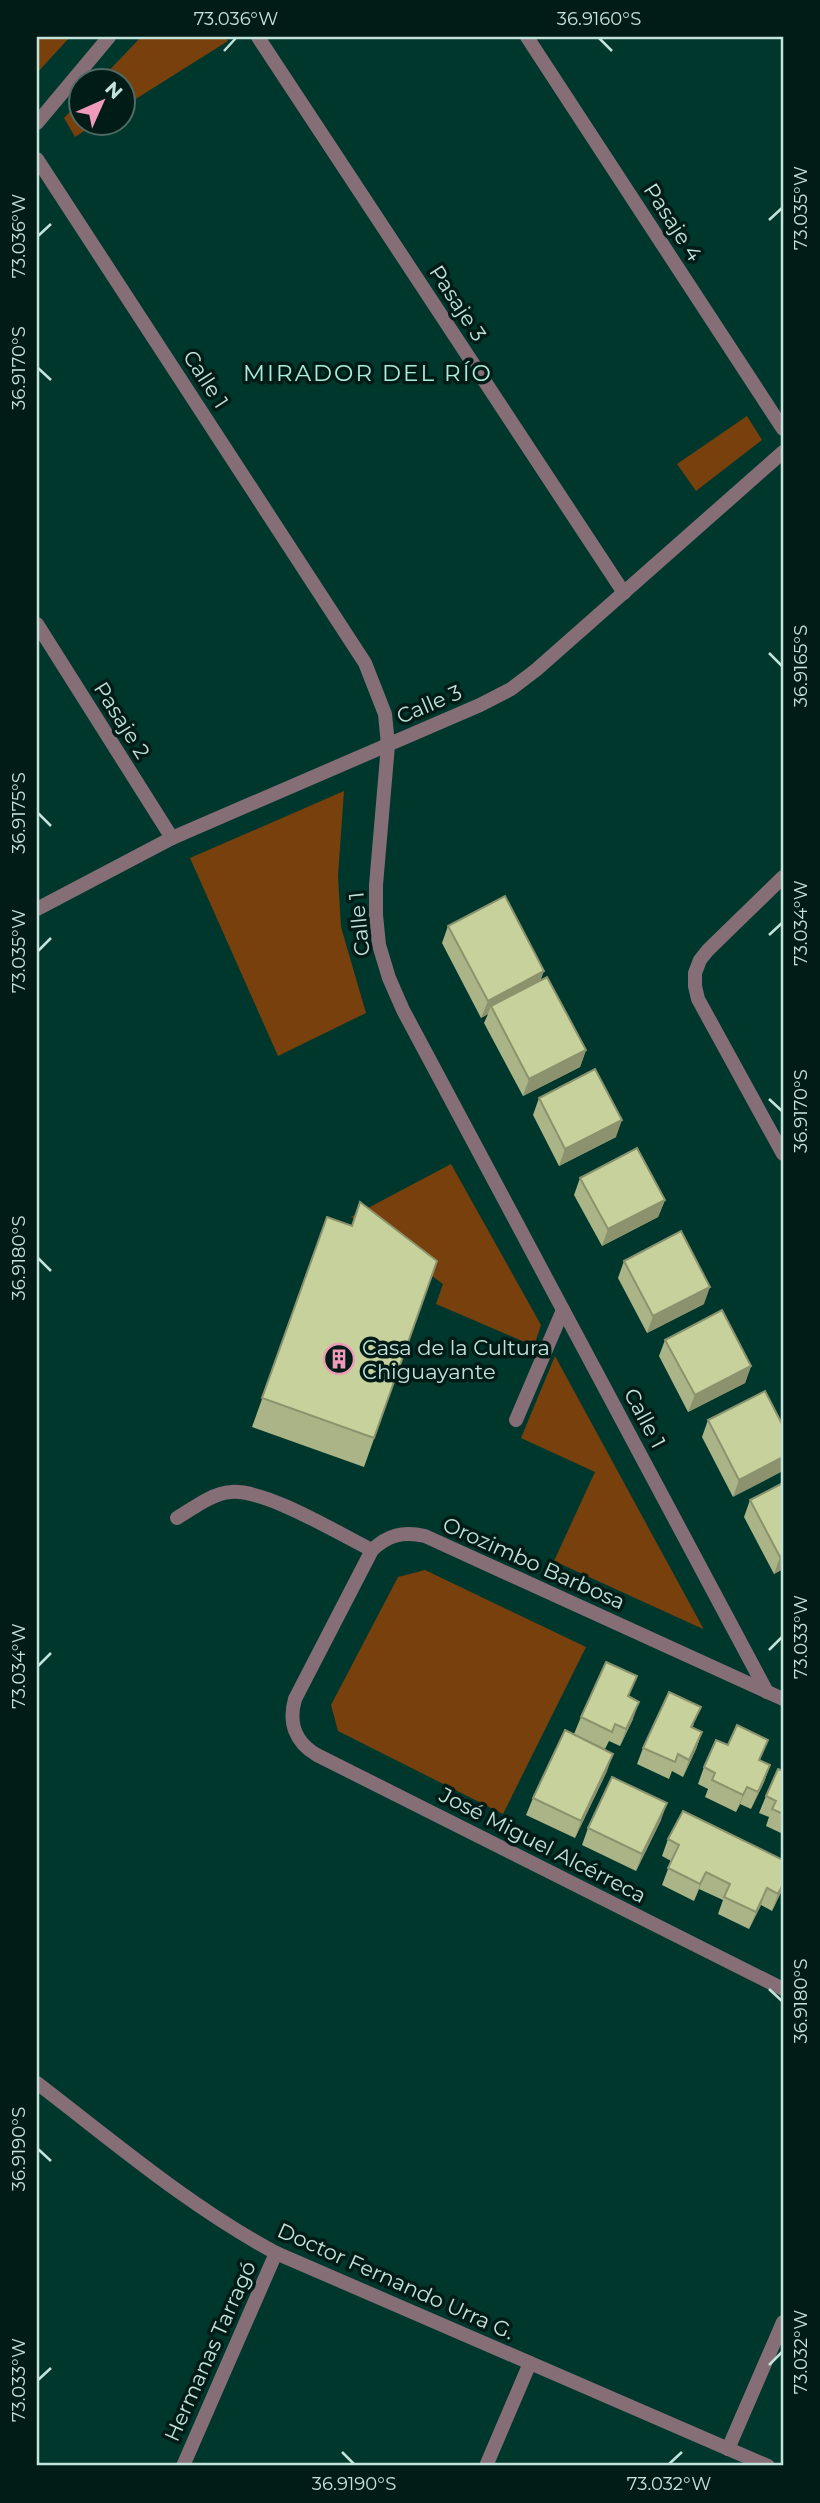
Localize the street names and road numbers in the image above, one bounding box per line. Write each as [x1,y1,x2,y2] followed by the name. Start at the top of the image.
[639,178,707,266] street label: Pasaje 4
[424,260,492,346] street label: Pasaje 3
[178,345,234,413] street label: Calle 1
[89,677,155,763] street label: Pasaje 2
[393,679,465,729] street label: Calle 3
[343,891,375,957] street label: Calle 1
[619,1384,671,1452] street label: Calle 1
[439,1512,629,1614] street label: Orozimbo Barbosa
[435,1782,650,1908] street label: José Miguel Alcérreca
[274,2217,518,2345] street label: Doctor Fernando Urra G.
[159,2257,261,2445] street label: Hermanas Tarragó

